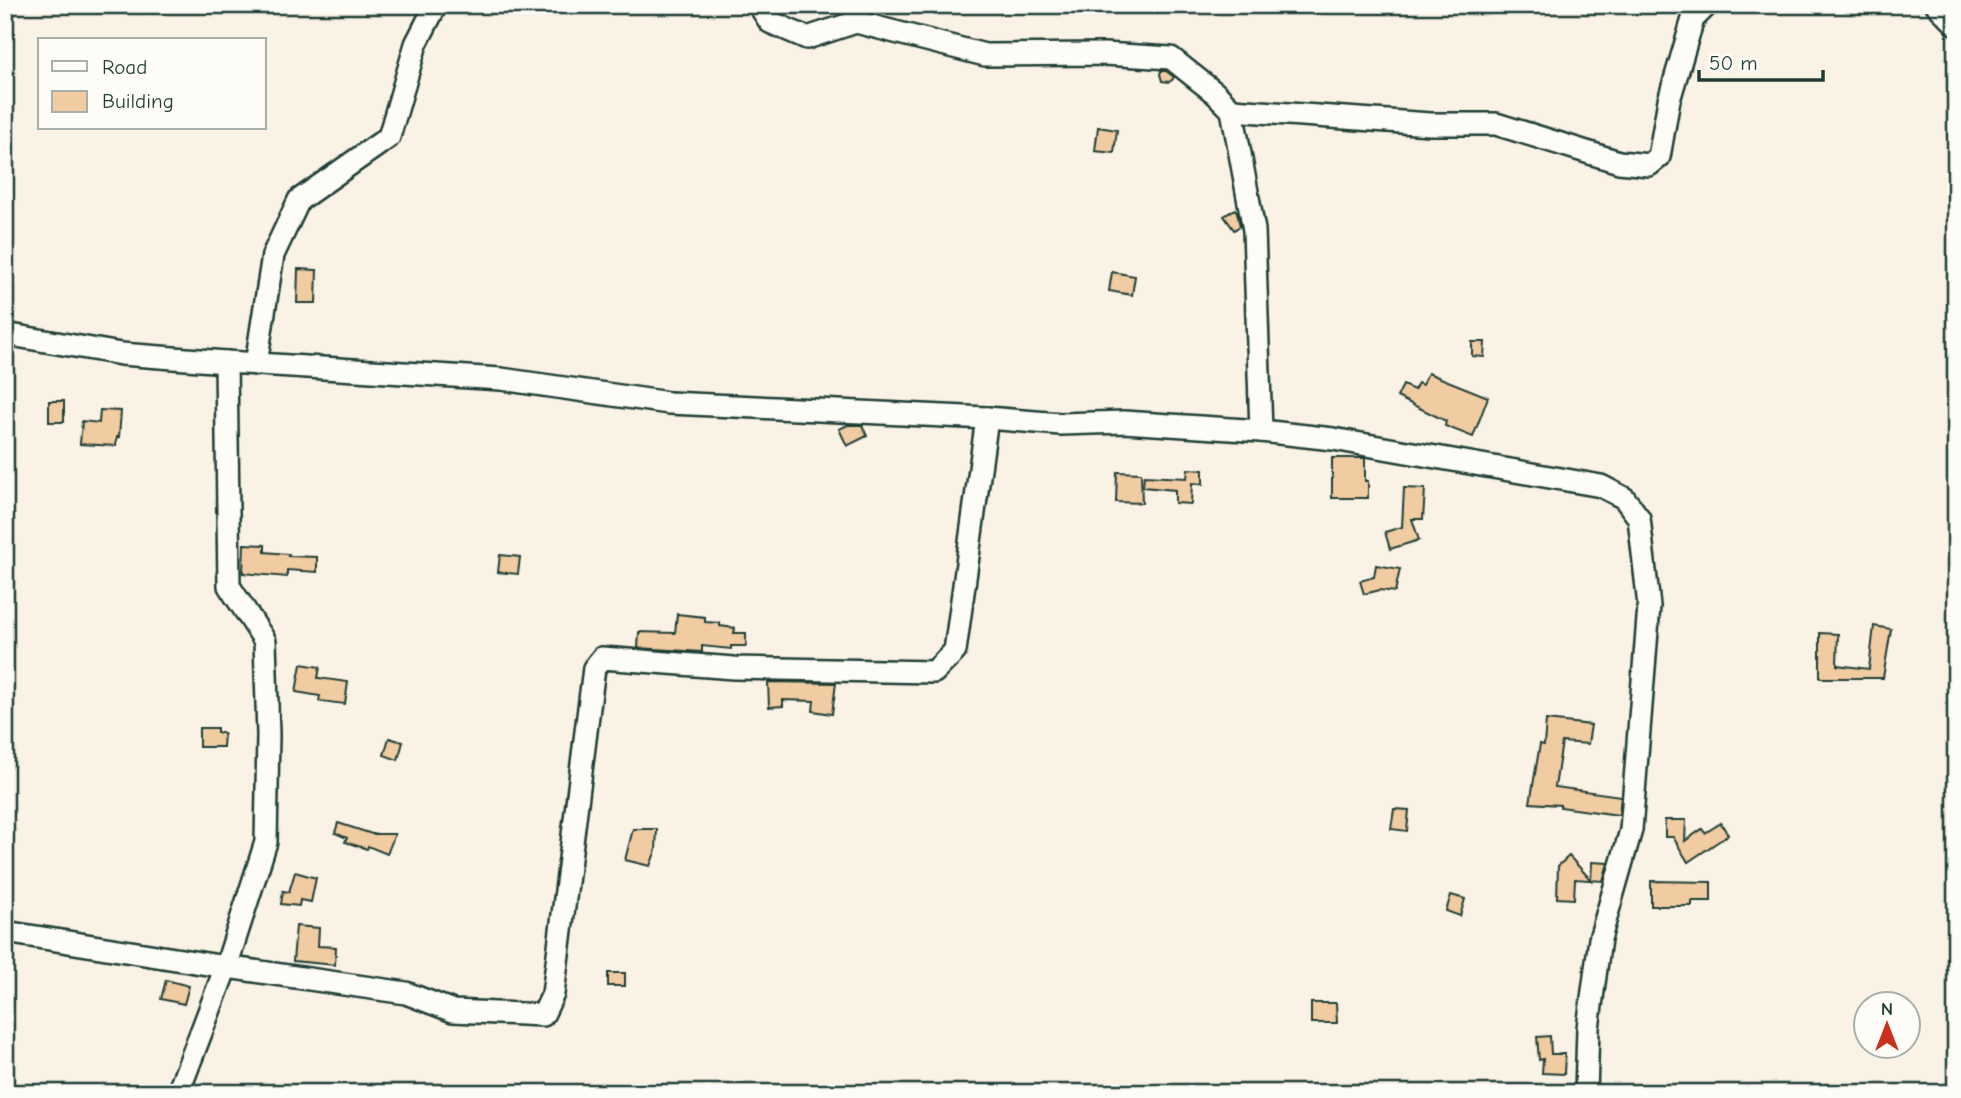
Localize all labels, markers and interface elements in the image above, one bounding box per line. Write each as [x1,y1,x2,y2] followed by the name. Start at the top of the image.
[38,38,266,130] legend
[1699,38,1823,82] scale bar
[1709,51,1758,75] text: 50 m
[102,55,147,79] text: Road
[102,89,174,113] text: Building
[1853,990,1923,1060] north arrow
[1881,998,1893,1020] text: N

